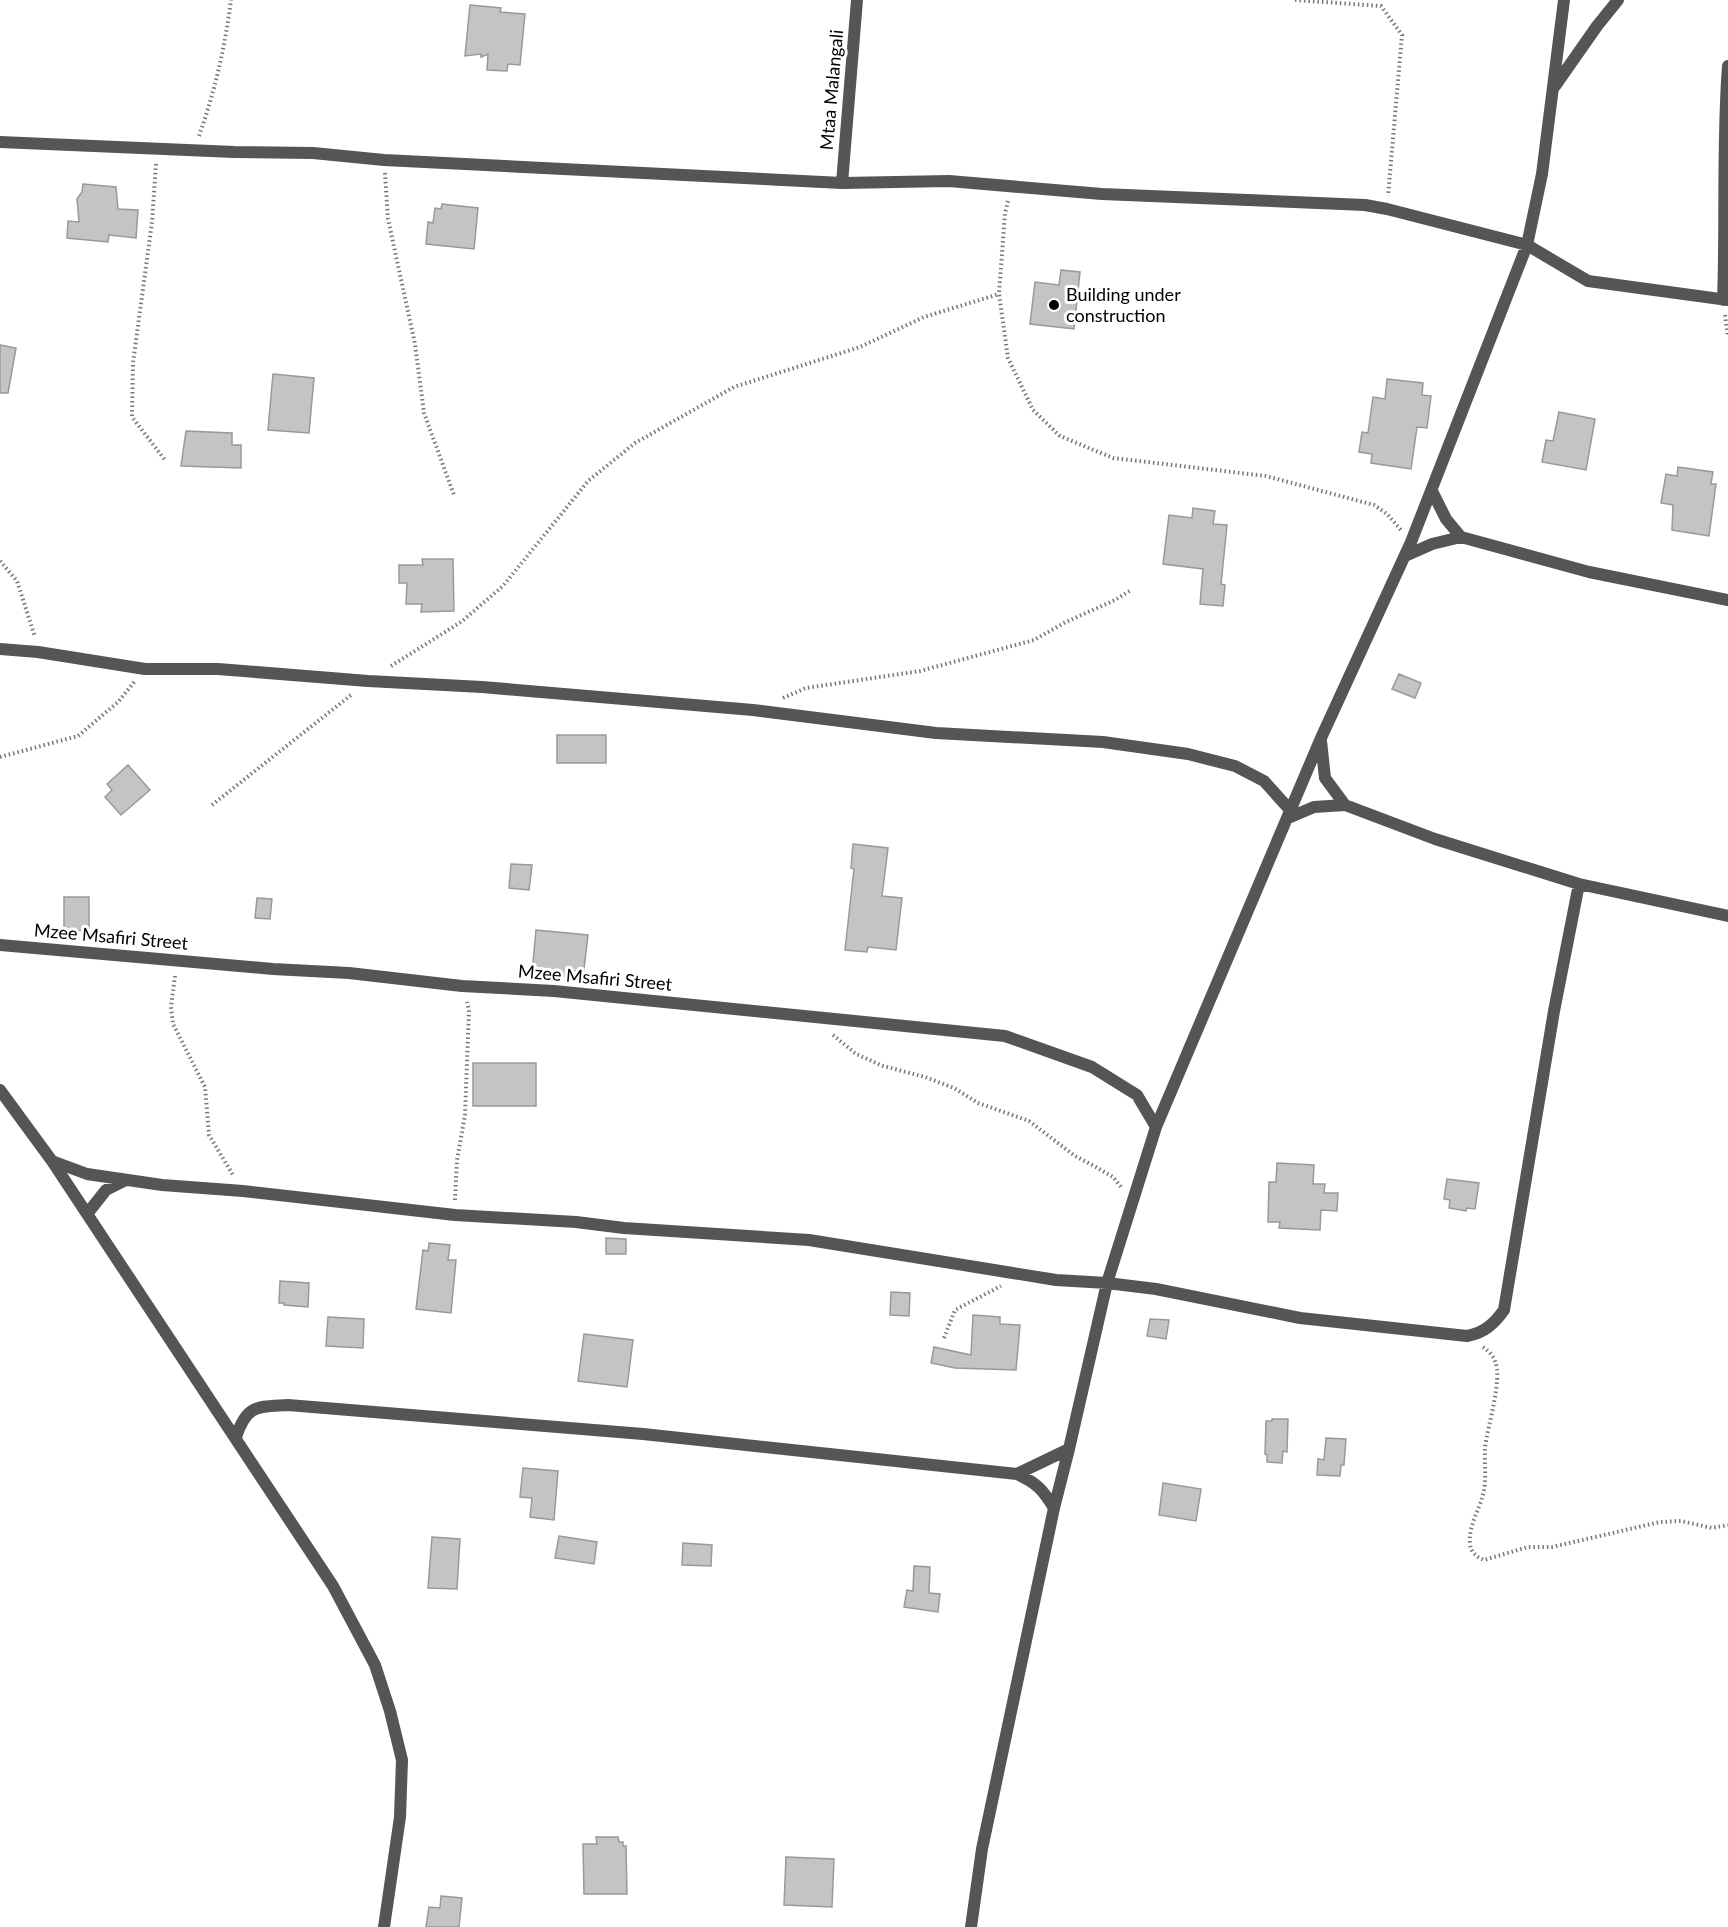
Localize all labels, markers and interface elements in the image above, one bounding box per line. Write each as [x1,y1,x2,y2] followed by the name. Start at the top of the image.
[815,29,847,151] street label: Mtaa Malangali
[1066,283,1181,326] place label: Building under construction
[1047,298,1061,312] marker: Building under construction
[33,918,189,954] street label: Mzee Msafiri Street
[517,959,673,995] street label: Mzee Msafiri Street

